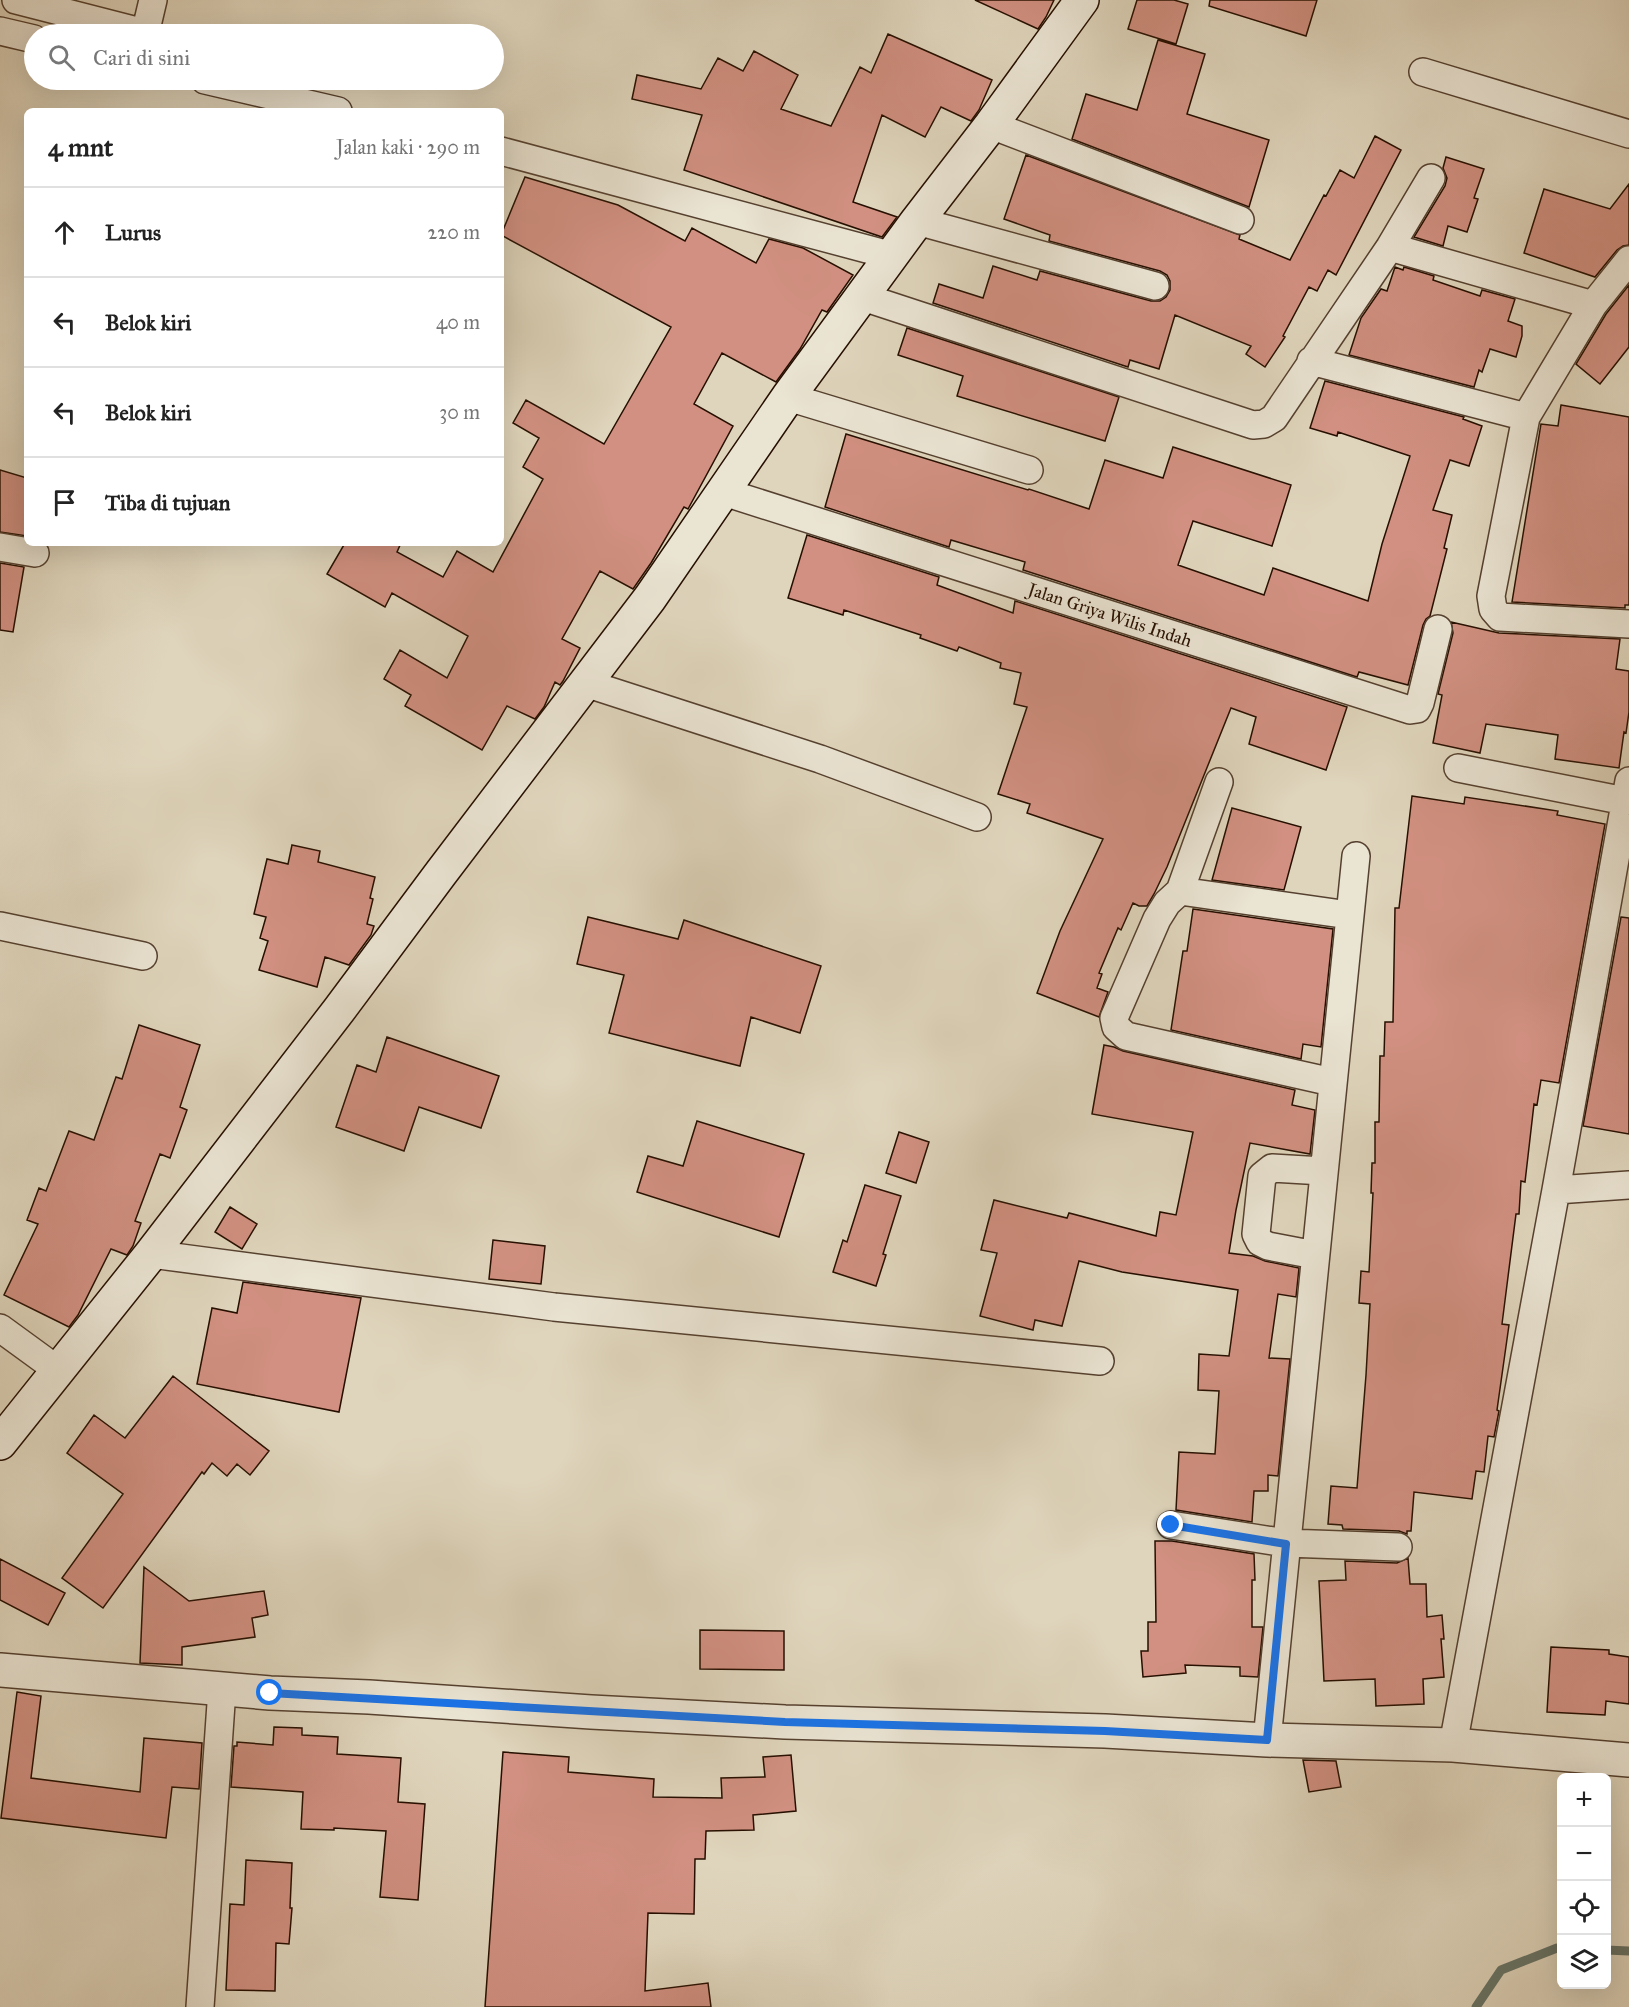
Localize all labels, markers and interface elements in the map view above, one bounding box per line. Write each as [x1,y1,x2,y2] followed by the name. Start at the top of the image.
[24,24,504,90] search box
[45,41,78,74] icon: search
[93,44,190,71] text: Cari di sini
[48,131,113,163] text: 4 mnt
[336,135,480,159] text: Jalan kaki · 290 m
[48,216,81,249] icon: ahead
[105,219,161,246] text: Lurus
[428,220,480,244] text: 220 m
[48,306,81,339] icon: left
[105,309,191,336] text: Belok kiri
[436,310,480,334] text: 40 m
[48,396,81,429] icon: left
[105,399,191,426] text: Belok kiri
[439,400,480,424] text: 30 m
[48,486,81,519] icon: arrive
[105,489,230,516] text: Tiba di tujuan
[1023,577,1195,653] street label: Jalan Griya Wilis Indah
[1157,1511,1183,1537] route end
[256,1679,282,1705] route start
[1557,1773,1611,1989] map controls
[1557,1773,1611,1827] button: +
[1557,1827,1611,1881] button: −
[1557,1881,1611,1935] button: locate
[1557,1935,1611,1989] button: layers

